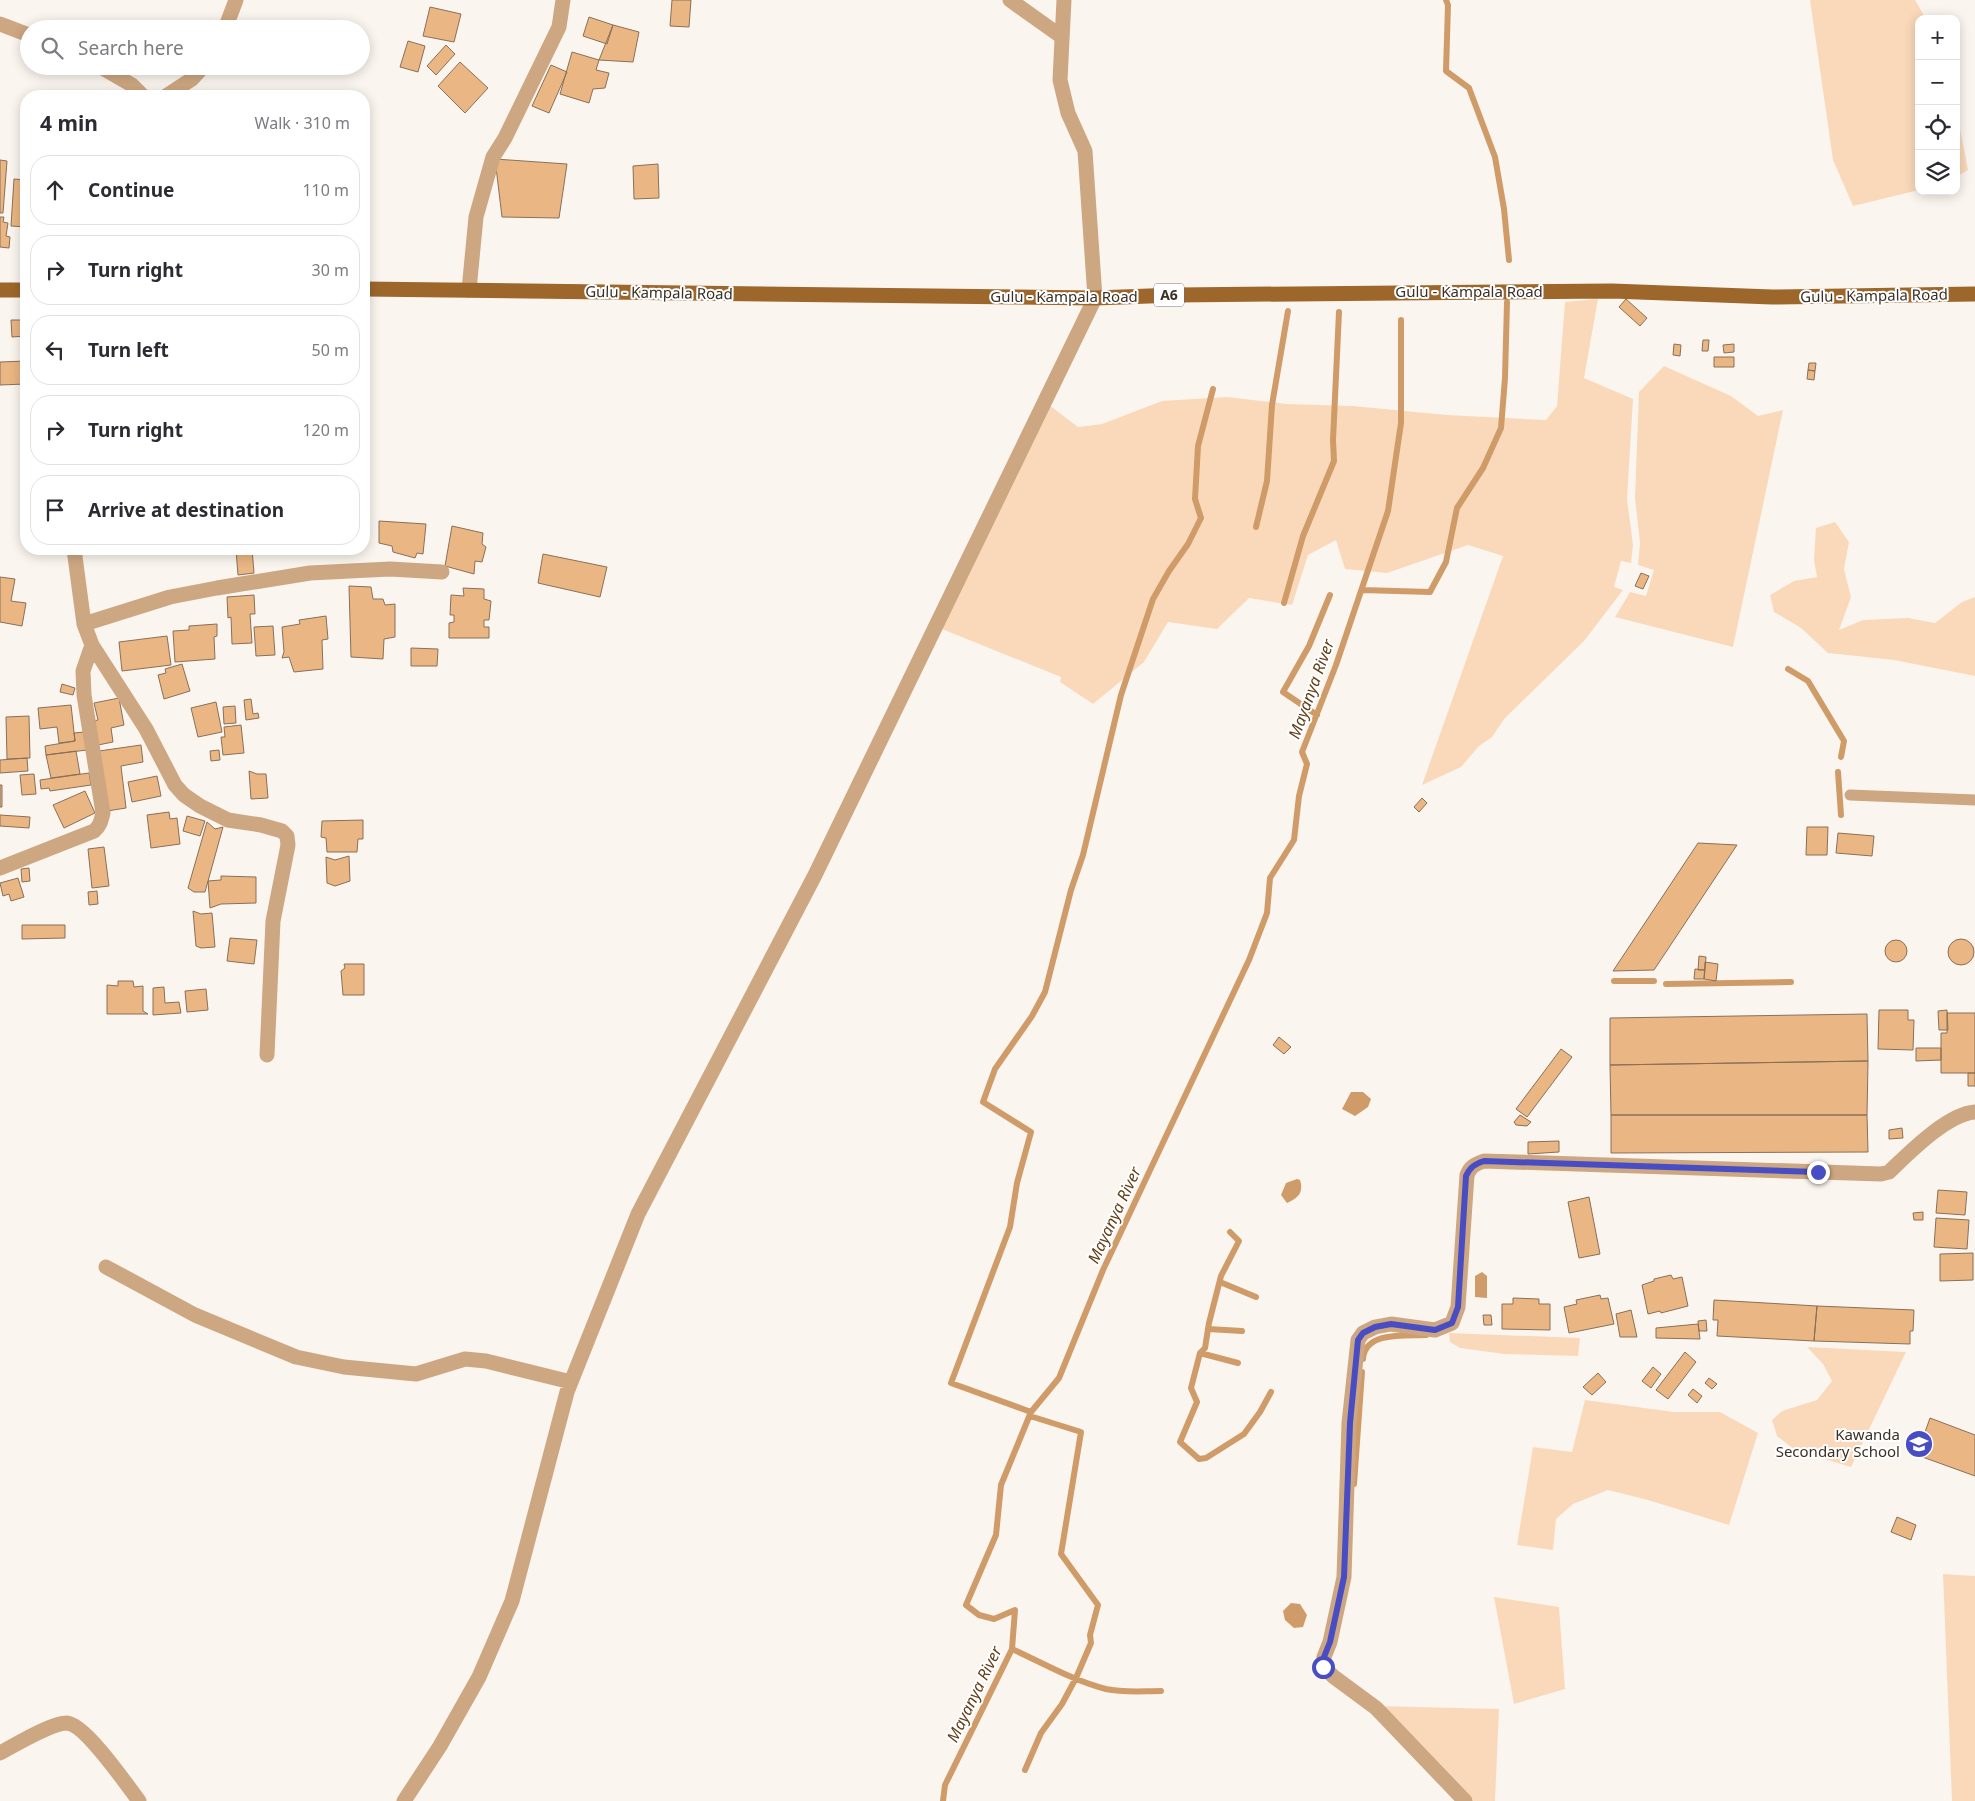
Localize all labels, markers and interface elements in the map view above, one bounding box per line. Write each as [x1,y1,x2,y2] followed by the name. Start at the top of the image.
[1915,15,1960,195] map controls
[1915,15,1960,60] button: +
[20,20,370,75] search box
[38,34,66,62] icon: search
[78,35,184,61] text: Search here
[1915,60,1960,105] button: −
[1915,105,1960,150] button: locate
[40,109,98,137] text: 4 min
[255,112,350,134] text: Walk · 310 m
[1915,150,1960,195] button: layers
[41,176,69,204] icon: ahead
[88,177,174,203] text: Continue
[302,179,349,201] text: 110 m
[41,256,69,284] icon: right
[88,257,183,283] text: Turn right
[312,259,349,281] text: 30 m
[585,281,733,303] street label: Gulu - Kampala Road
[1395,281,1543,301] street label: Gulu - Kampala Road
[1154,284,1184,306] road number: A6
[1800,284,1948,306] street label: Gulu - Kampala Road
[990,286,1138,306] street label: Gulu - Kampala Road
[41,336,69,364] icon: left
[88,337,169,363] text: Turn left
[312,339,349,361] text: 50 m
[41,416,69,444] icon: right
[88,417,183,443] text: Turn right
[302,419,349,441] text: 120 m
[41,496,69,524] icon: arrive
[88,497,284,523] text: Arrive at destination
[1283,636,1339,742] water label: Mayanya River
[1807,1161,1830,1184] route end
[1082,1163,1146,1267] water label: Mayanya River
[1776,1424,1900,1461] place label: Kawanda Secondary School
[1904,1429,1934,1459] school or university icon: Kawanda Secondary School
[941,1642,1007,1746] water label: Mayanya River
[1312,1656,1335,1679] route start

